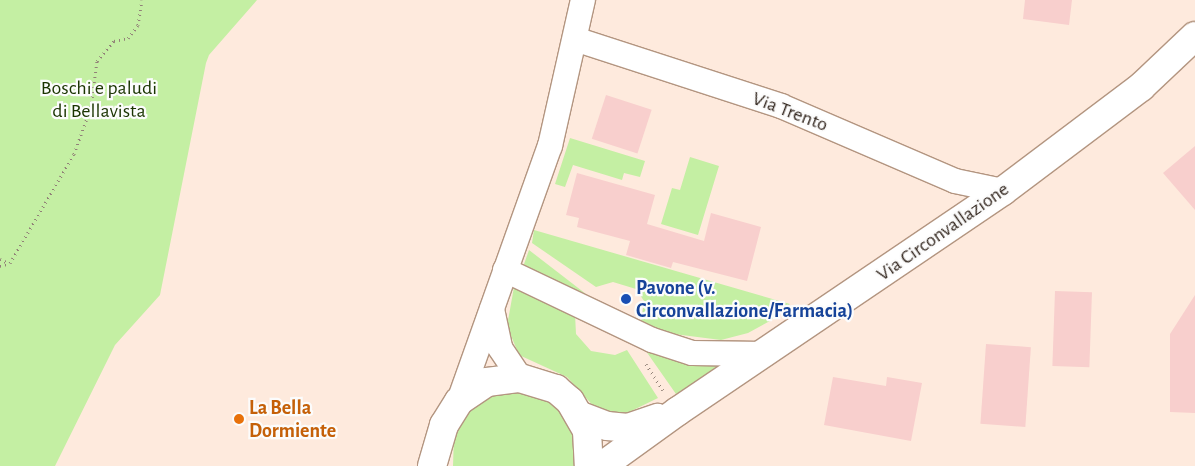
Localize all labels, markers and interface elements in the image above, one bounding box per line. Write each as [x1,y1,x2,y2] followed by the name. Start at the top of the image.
[41,77,157,124] park label: Boschi e paludi di Bellavista
[749,87,831,137] street label: Via Trento
[872,177,1014,287] street label: Via Circonvallazione
[636,276,853,323] place label: Pavone (v. Circonvallazione/Farmacia)
[620,293,632,305] marker: Pavone (v. Circonvallazione/Farmacia)
[249,396,336,443] place label: La Bella Dormiente
[233,413,245,425] marker: La Bella Dormiente

